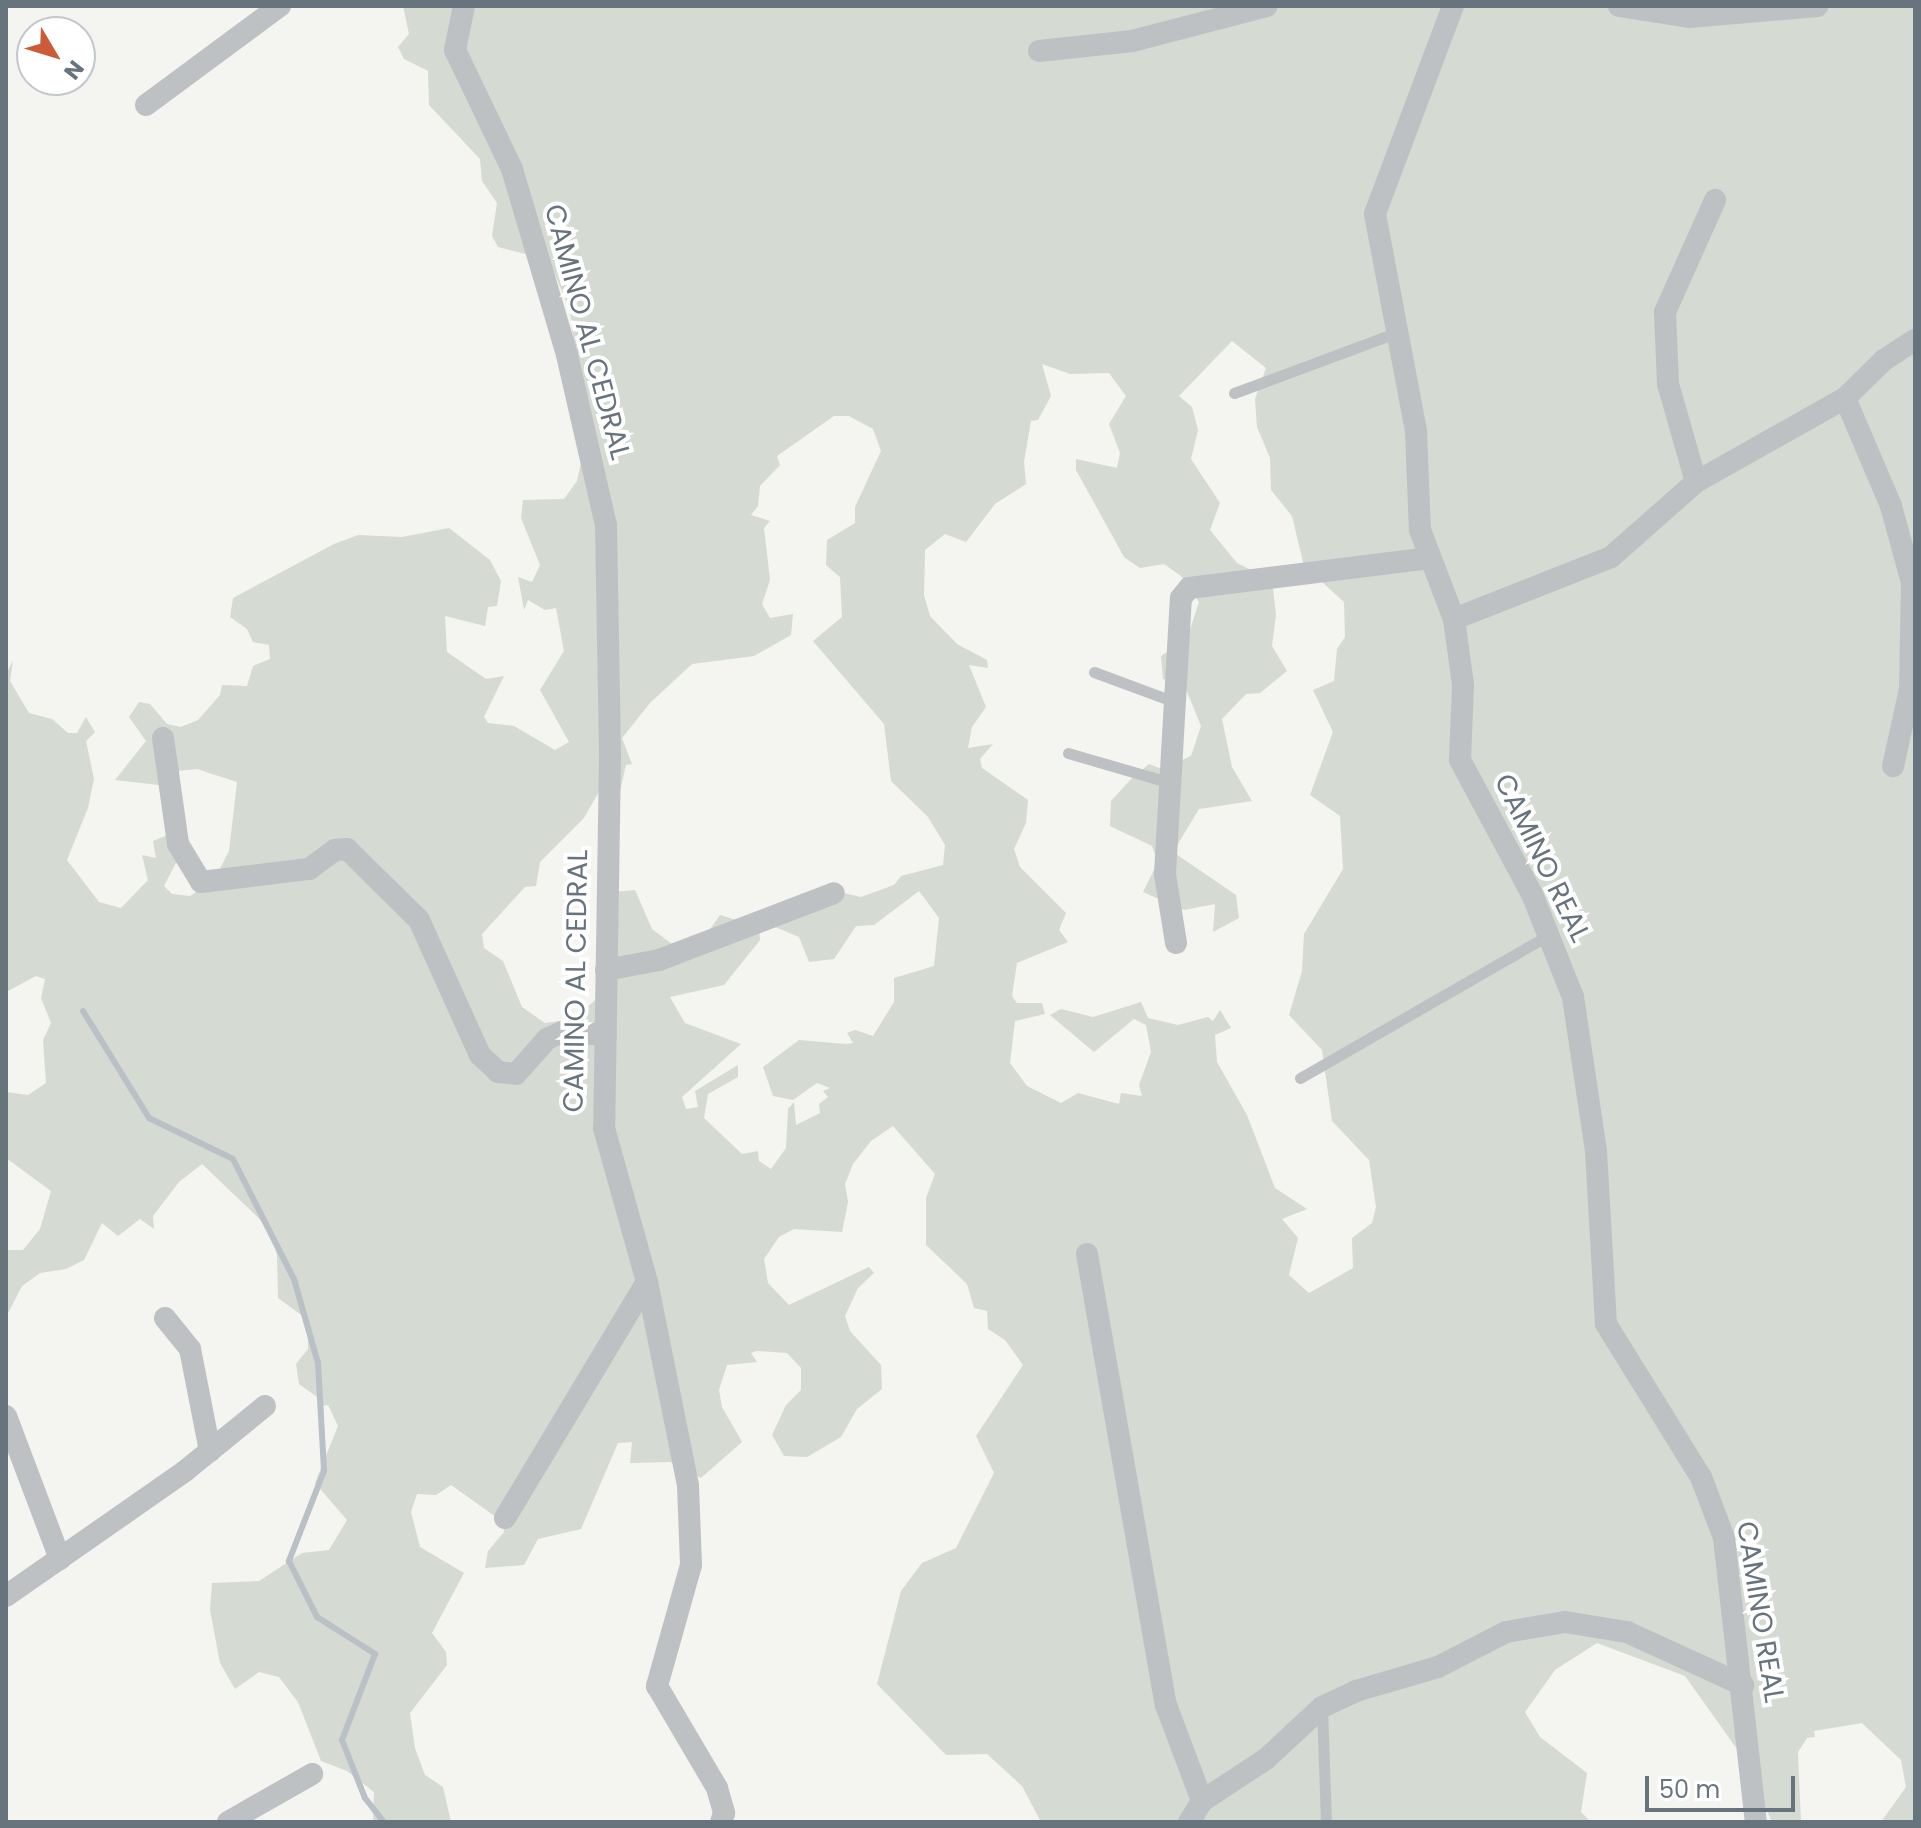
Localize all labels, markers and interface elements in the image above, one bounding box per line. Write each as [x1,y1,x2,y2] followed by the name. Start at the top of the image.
[16,16,96,96] north arrow
[56,54,91,86] text: N
[537,201,637,463] street label: CAMINO AL CEDRAL
[1487,768,1597,948] street label: CAMINO REAL
[557,849,595,1113] street label: CAMINO AL CEDRAL
[1729,1519,1791,1705] street label: CAMINO REAL
[1649,1760,1799,1810] scale bar
[1659,1773,1720,1806] text: 50 m

